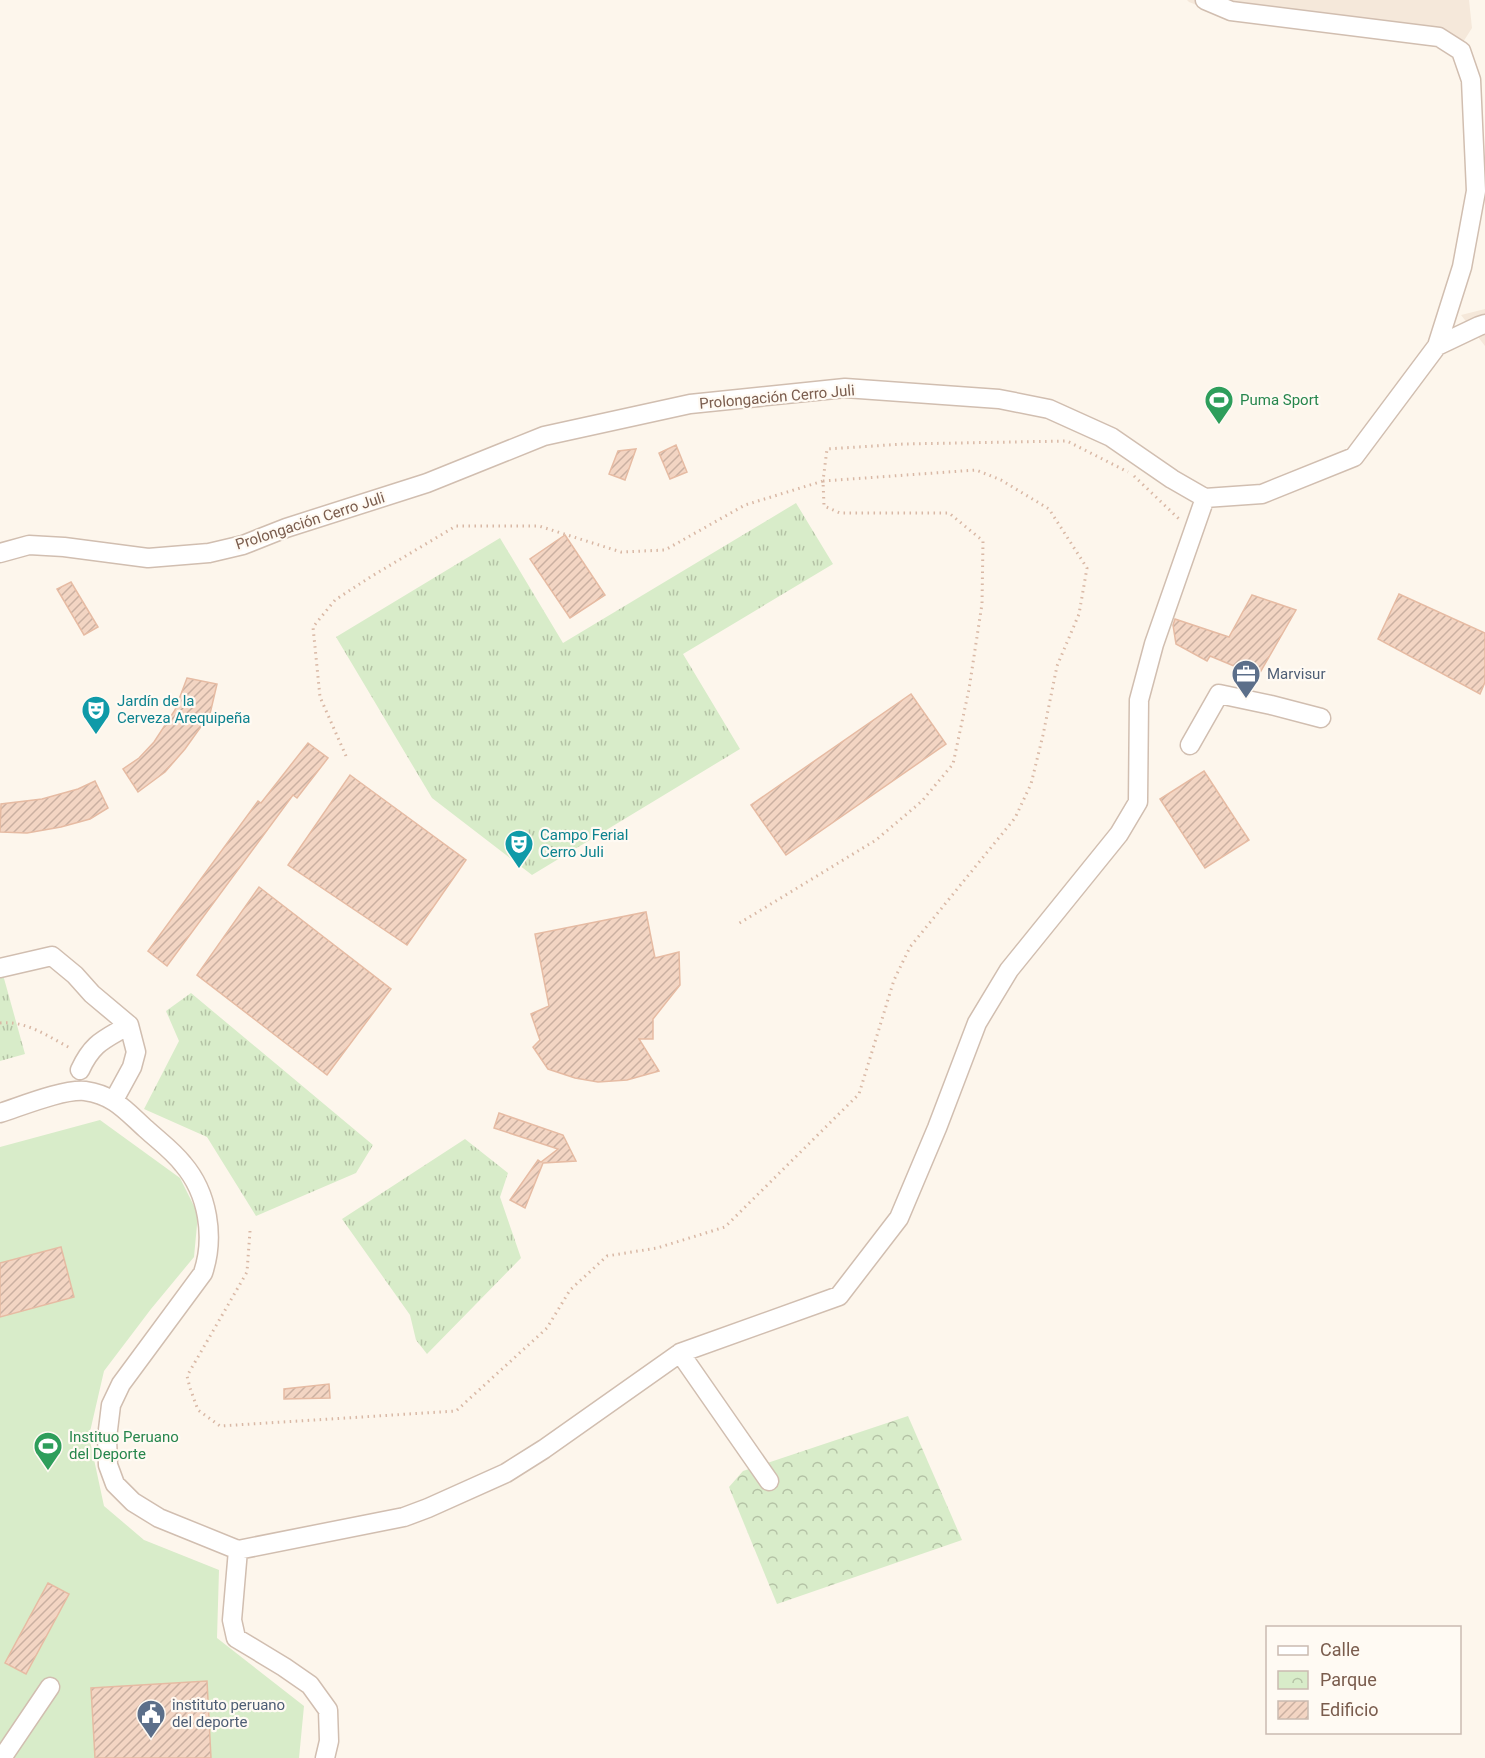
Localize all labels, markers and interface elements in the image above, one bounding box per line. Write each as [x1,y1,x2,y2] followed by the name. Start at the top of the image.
[699,381,855,413] street label: Prolongación Cerro Juli
[1203,384,1235,426] sports icon: Puma Sport
[1240,391,1319,409] place label: Puma Sport
[233,488,387,554] street label: Prolongación Cerro Juli
[1230,658,1262,700] office icon: Marvisur
[1267,665,1325,683] place label: Marvisur
[117,692,250,727] place label: Jardín de la Cerveza Arequipeña
[80,694,112,736] theatre icon: Jardín de la Cerveza Arequipeña
[540,826,628,861] place label: Campo Ferial Cerro Juli
[503,828,535,870] theatre icon: Campo Ferial Cerro Juli
[69,1428,179,1463] place label: Instituo Peruano del Deporte
[32,1430,64,1472] sports icon: Instituo Peruano del Deporte
[1266,1626,1461,1734] legend
[1320,1639,1360,1660] text: Calle
[1320,1669,1377,1690] text: Parque
[172,1696,285,1731] place label: instituto peruano del deporte
[135,1698,167,1740] public building icon: instituto peruano del deporte
[1320,1699,1379,1720] text: Edificio

